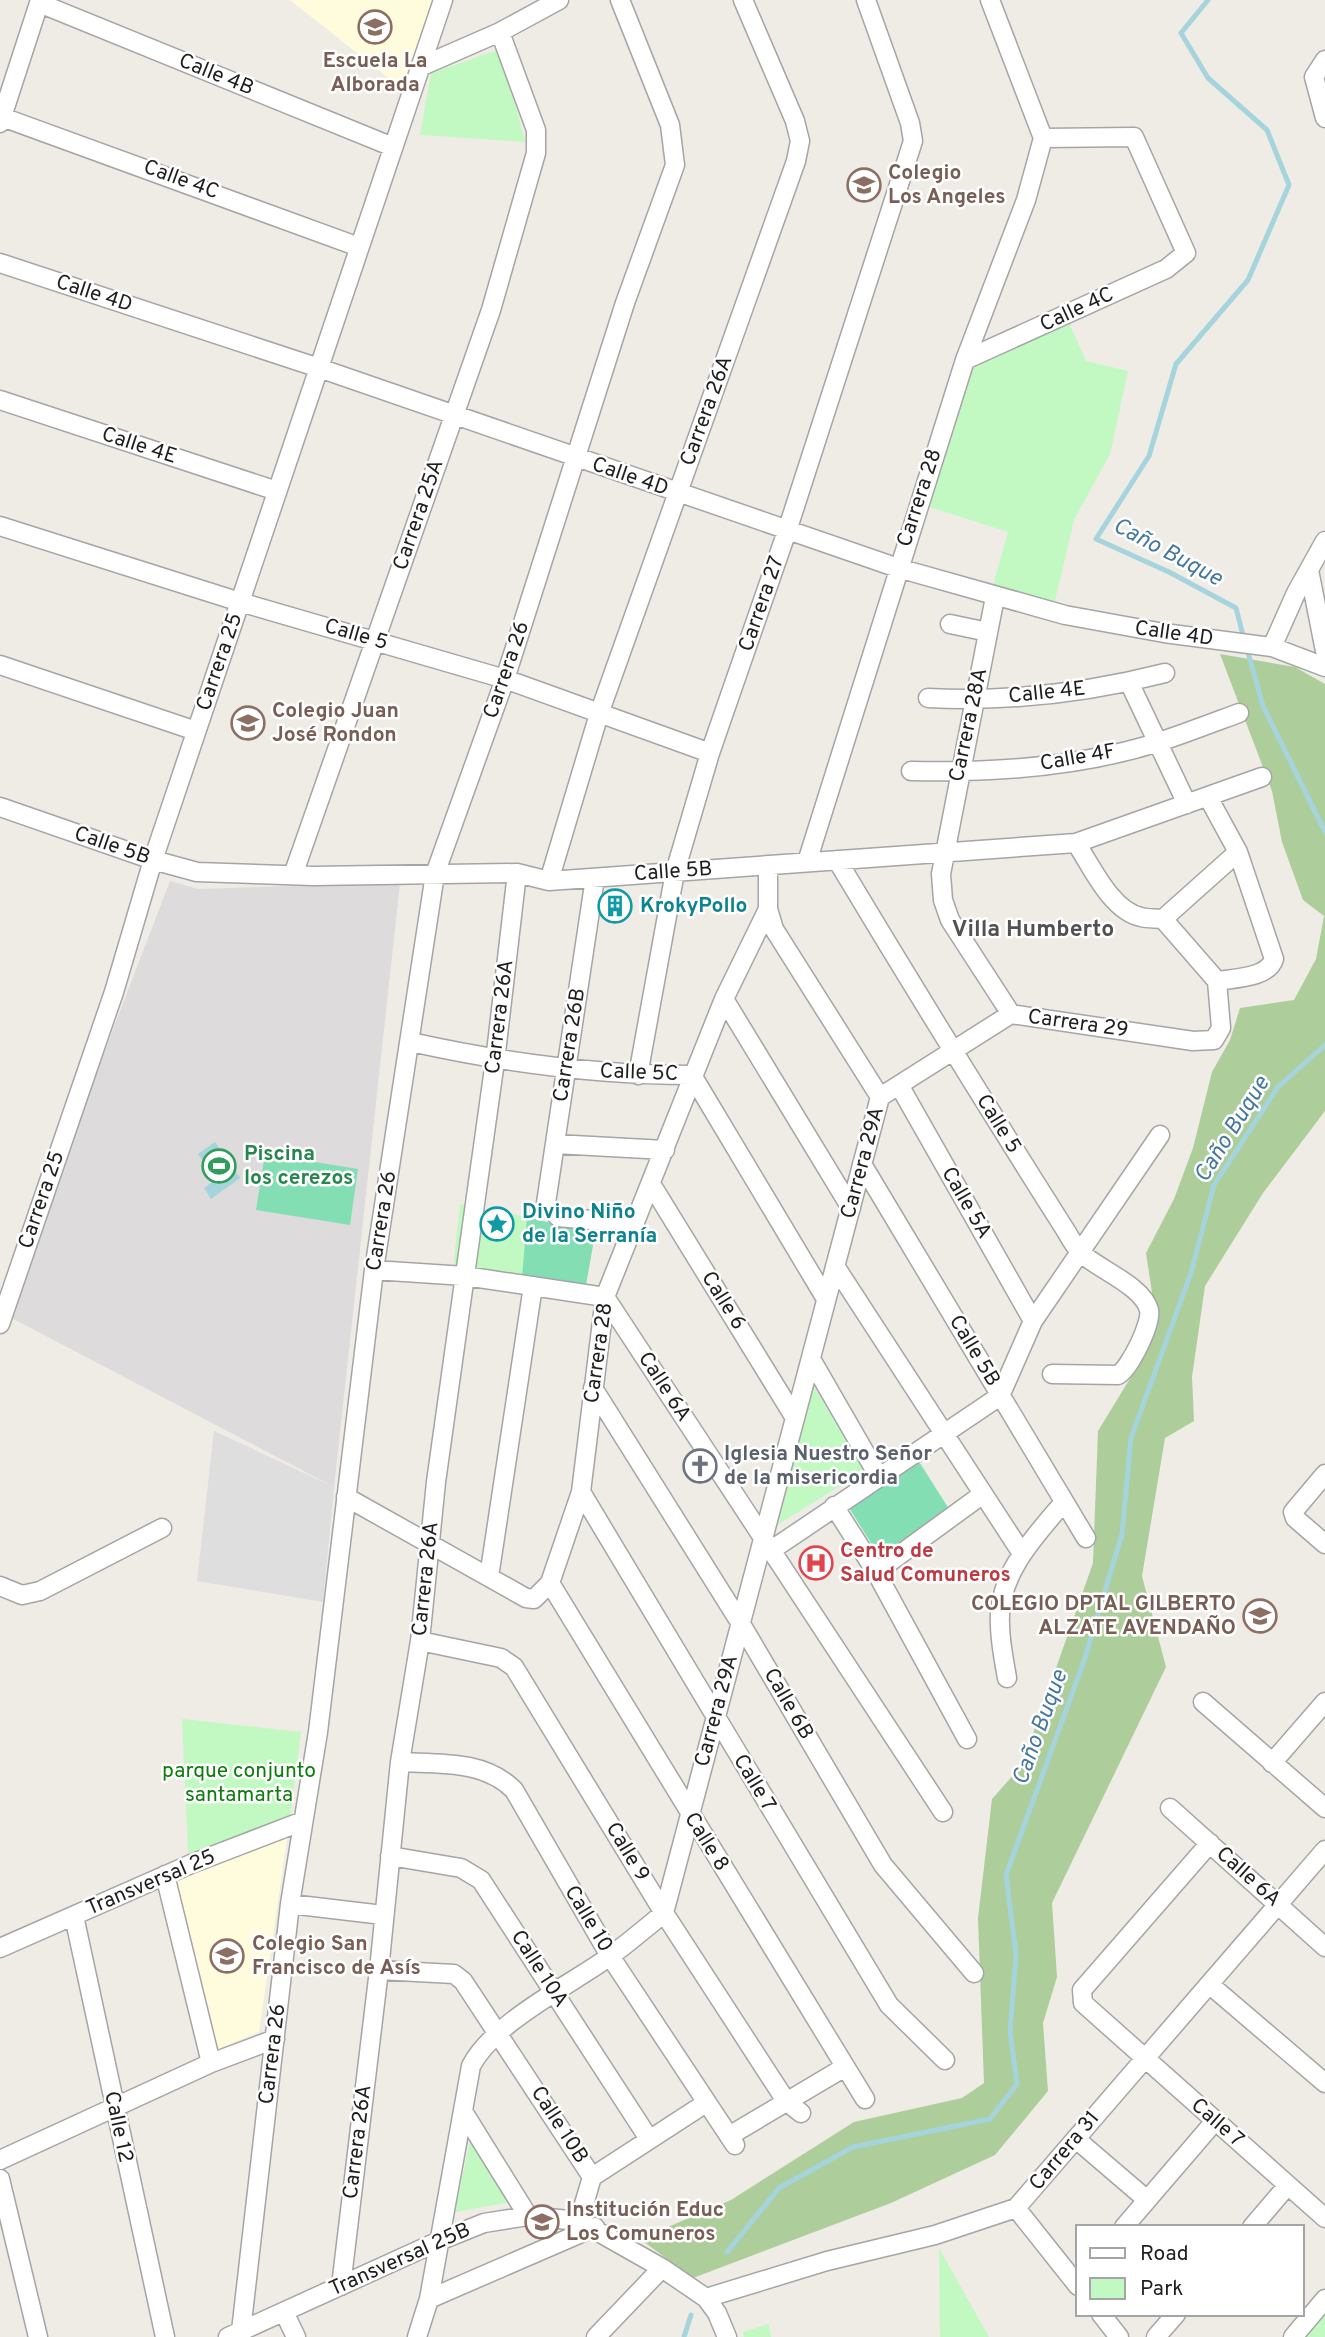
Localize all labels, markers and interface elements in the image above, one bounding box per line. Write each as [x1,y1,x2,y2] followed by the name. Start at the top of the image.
[356,8,394,46] school or university icon: Escuela La Alborada
[174,48,258,102] street label: Calle 4B
[323,48,427,99] place label: Escuela La Alborada
[139,154,223,206] street label: Calle 4C
[888,160,1006,211] place label: Colegio Los Angeles
[845,166,883,204] school or university icon: Colegio Los Angeles
[52,269,136,319] street label: Calle 4D
[1036,281,1118,339] street label: Calle 4C
[675,352,739,470] street label: Carrera 26A
[98,421,180,471] street label: Calle 4E
[891,446,949,550] street label: Carrera 28
[588,451,672,503] street label: Calle 4D
[387,456,451,574] street label: Carrera 25A
[1107,512,1228,595] water label: Caño Buque
[733,553,791,655] street label: Carrera 27
[191,610,249,714] street label: Carrera 25
[321,613,391,657] street label: Calle 5
[1133,615,1215,653] street label: Calle 4D
[478,618,536,722] street label: Carrera 26
[944,666,994,784] street label: Carrera 28A
[1007,676,1087,710] street label: Calle 4E
[272,698,399,749] place label: Colegio Juan José Rondon
[229,704,267,742] school or university icon: Colegio Juan José Rondon
[1038,738,1118,778] street label: Calle 4F
[70,820,154,872] street label: Calle 5B
[633,856,713,888] street label: Calle 5B
[596,887,634,925] building icon: KrokyPollo
[640,893,748,920] place label: KrokyPollo
[952,916,1114,945] district label: Villa Humberto
[480,958,520,1076] street label: Carrera 26A
[548,986,592,1104] street label: Carrera 26B
[1026,1004,1130,1044] street label: Carrera 29
[599,1058,679,1088] street label: Calle 5C
[1189,1070,1278,1189] water label: Caño Buque
[969,1089,1027,1159] street label: Calle 5
[835,1104,891,1222] street label: Carrera 29A
[244,1141,353,1192] place label: Piscina los cerezos
[200,1147,238,1185] sports icon: Piscina los cerezos
[13,1148,71,1252] street label: Carrera 25
[935,1162,997,1244] street label: Calle 5A
[361,1169,403,1273] street label: Carrera 26
[522,1199,657,1250] place label: Divino Niño de la Serranía
[478,1205,516,1243] place icon: Divino Niño de la Serranía
[694,1267,752,1335] street label: Calle 6
[579,1301,619,1405] street label: Carrera 28
[942,1310,1006,1392] street label: Calle 5B
[631,1347,697,1427] street label: Calle 6A
[724,1441,932,1492] place label: Iglesia Nuestro Señor de la misericordia
[681,1447,719,1485] church icon: Iglesia Nuestro Señor de la misericordia
[407,1520,445,1638] street label: Carrera 26A
[840,1538,1011,1589] place label: Centro de Salud Comuneros
[797,1544,835,1582] hospital icon: Centro de Salud Comuneros
[971,1591,1236,1642] place label: COLEGIO DPTAL GILBERTO ALZATE AVENDAÑO
[1241,1597,1279,1635] school or university icon: COLEGIO DPTAL GILBERTO ALZATE AVENDAÑO
[689,1652,745,1770] street label: Carrera 29A
[757,1663,819,1745] street label: Calle 6B
[1007,1666,1076,1789] water label: Caño Buque
[726,1749,782,1817] street label: Calle 7
[162,1758,316,1809] park label: parque conjunto santamarta
[677,1807,735,1877] street label: Calle 8
[599,1817,655,1887] street label: Calle 9
[1210,1841,1286,1913] street label: Calle 6A
[82,1844,220,1922] street label: Transversal 25
[558,1881,618,1957] street label: Calle 10
[504,1925,574,2013] street label: Calle 10A
[252,1931,421,1982] place label: Colegio San Francisco de Asís
[208,1937,246,1975] school or university icon: Colegio San Francisco de Asís
[253,2002,293,2106] street label: Carrera 26
[524,2081,594,2169] street label: Calle 10B
[338,2083,378,2201] street label: Carrera 26A
[97,2089,139,2165] street label: Calle 12
[1185,2092,1249,2154] street label: Calle 7
[1024,2105,1106,2197] street label: Carrera 31
[566,2197,724,2248] place label: Institución Educ Los Comuneros
[523,2203,561,2241] school or university icon: Institución Educ Los Comuneros
[325,2217,475,2303] street label: Transversal 25B
[1076,2225,1304,2316] legend
[1140,2241,1189,2268] text: Road
[1140,2276,1183,2303] text: Park

